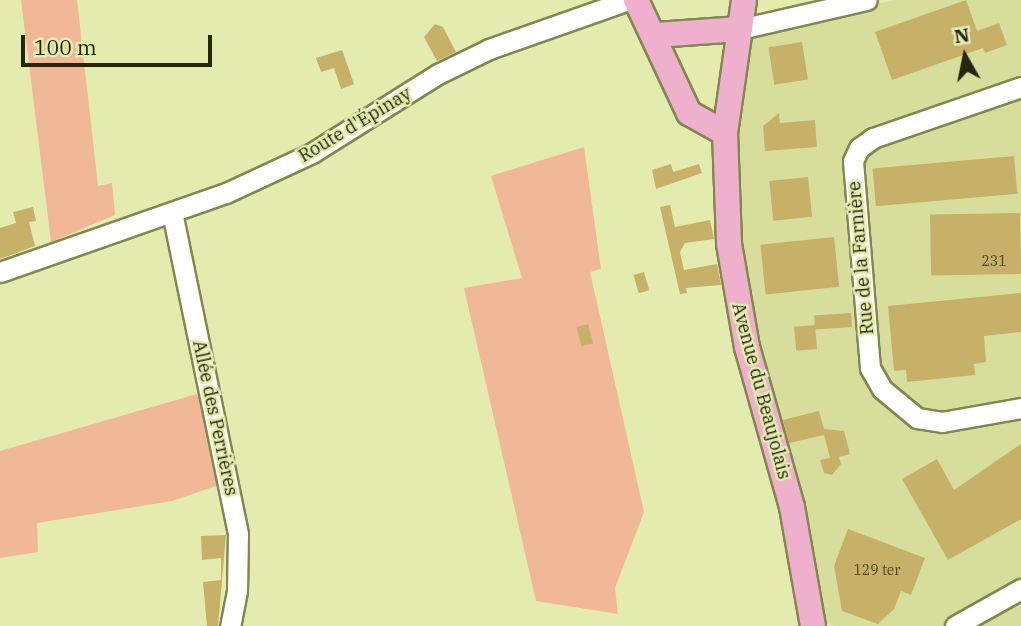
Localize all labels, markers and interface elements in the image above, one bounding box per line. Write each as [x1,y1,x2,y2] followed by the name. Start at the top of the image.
[24,21,215,65] scale bar
[930,21,1000,91] north arrow
[952,22,971,48] text: N
[34,33,97,61] text: 100 m
[295,83,415,167] street label: Route d'Épinay
[844,180,878,336] street label: Rue de la Farnière
[981,253,1007,269] house number: 231
[727,300,795,482] street label: Avenue du Beaujolais
[188,338,242,498] street label: Allée des Perrières
[853,562,901,578] house number: 129 ter

